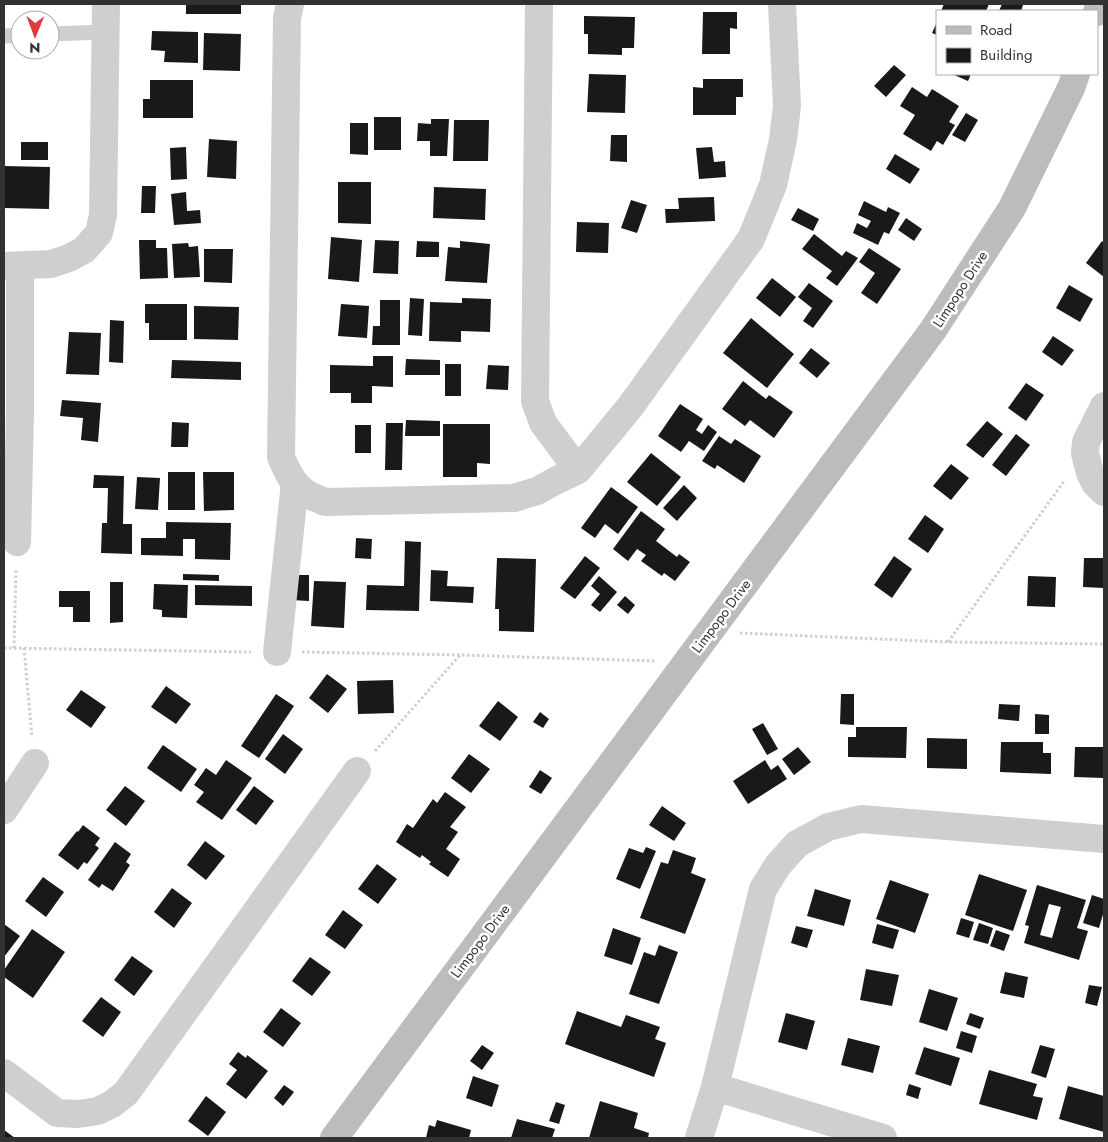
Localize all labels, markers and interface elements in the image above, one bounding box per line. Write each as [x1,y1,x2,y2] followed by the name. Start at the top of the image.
[10,10,60,60] north arrow
[936,10,1098,75] legend
[980,19,1012,41] text: Road
[29,38,41,58] text: N
[980,44,1032,66] text: Building
[928,247,992,331] street label: Limpopo Drive
[687,575,755,657] street label: Limpopo Drive
[446,900,514,982] street label: Limpopo Drive

